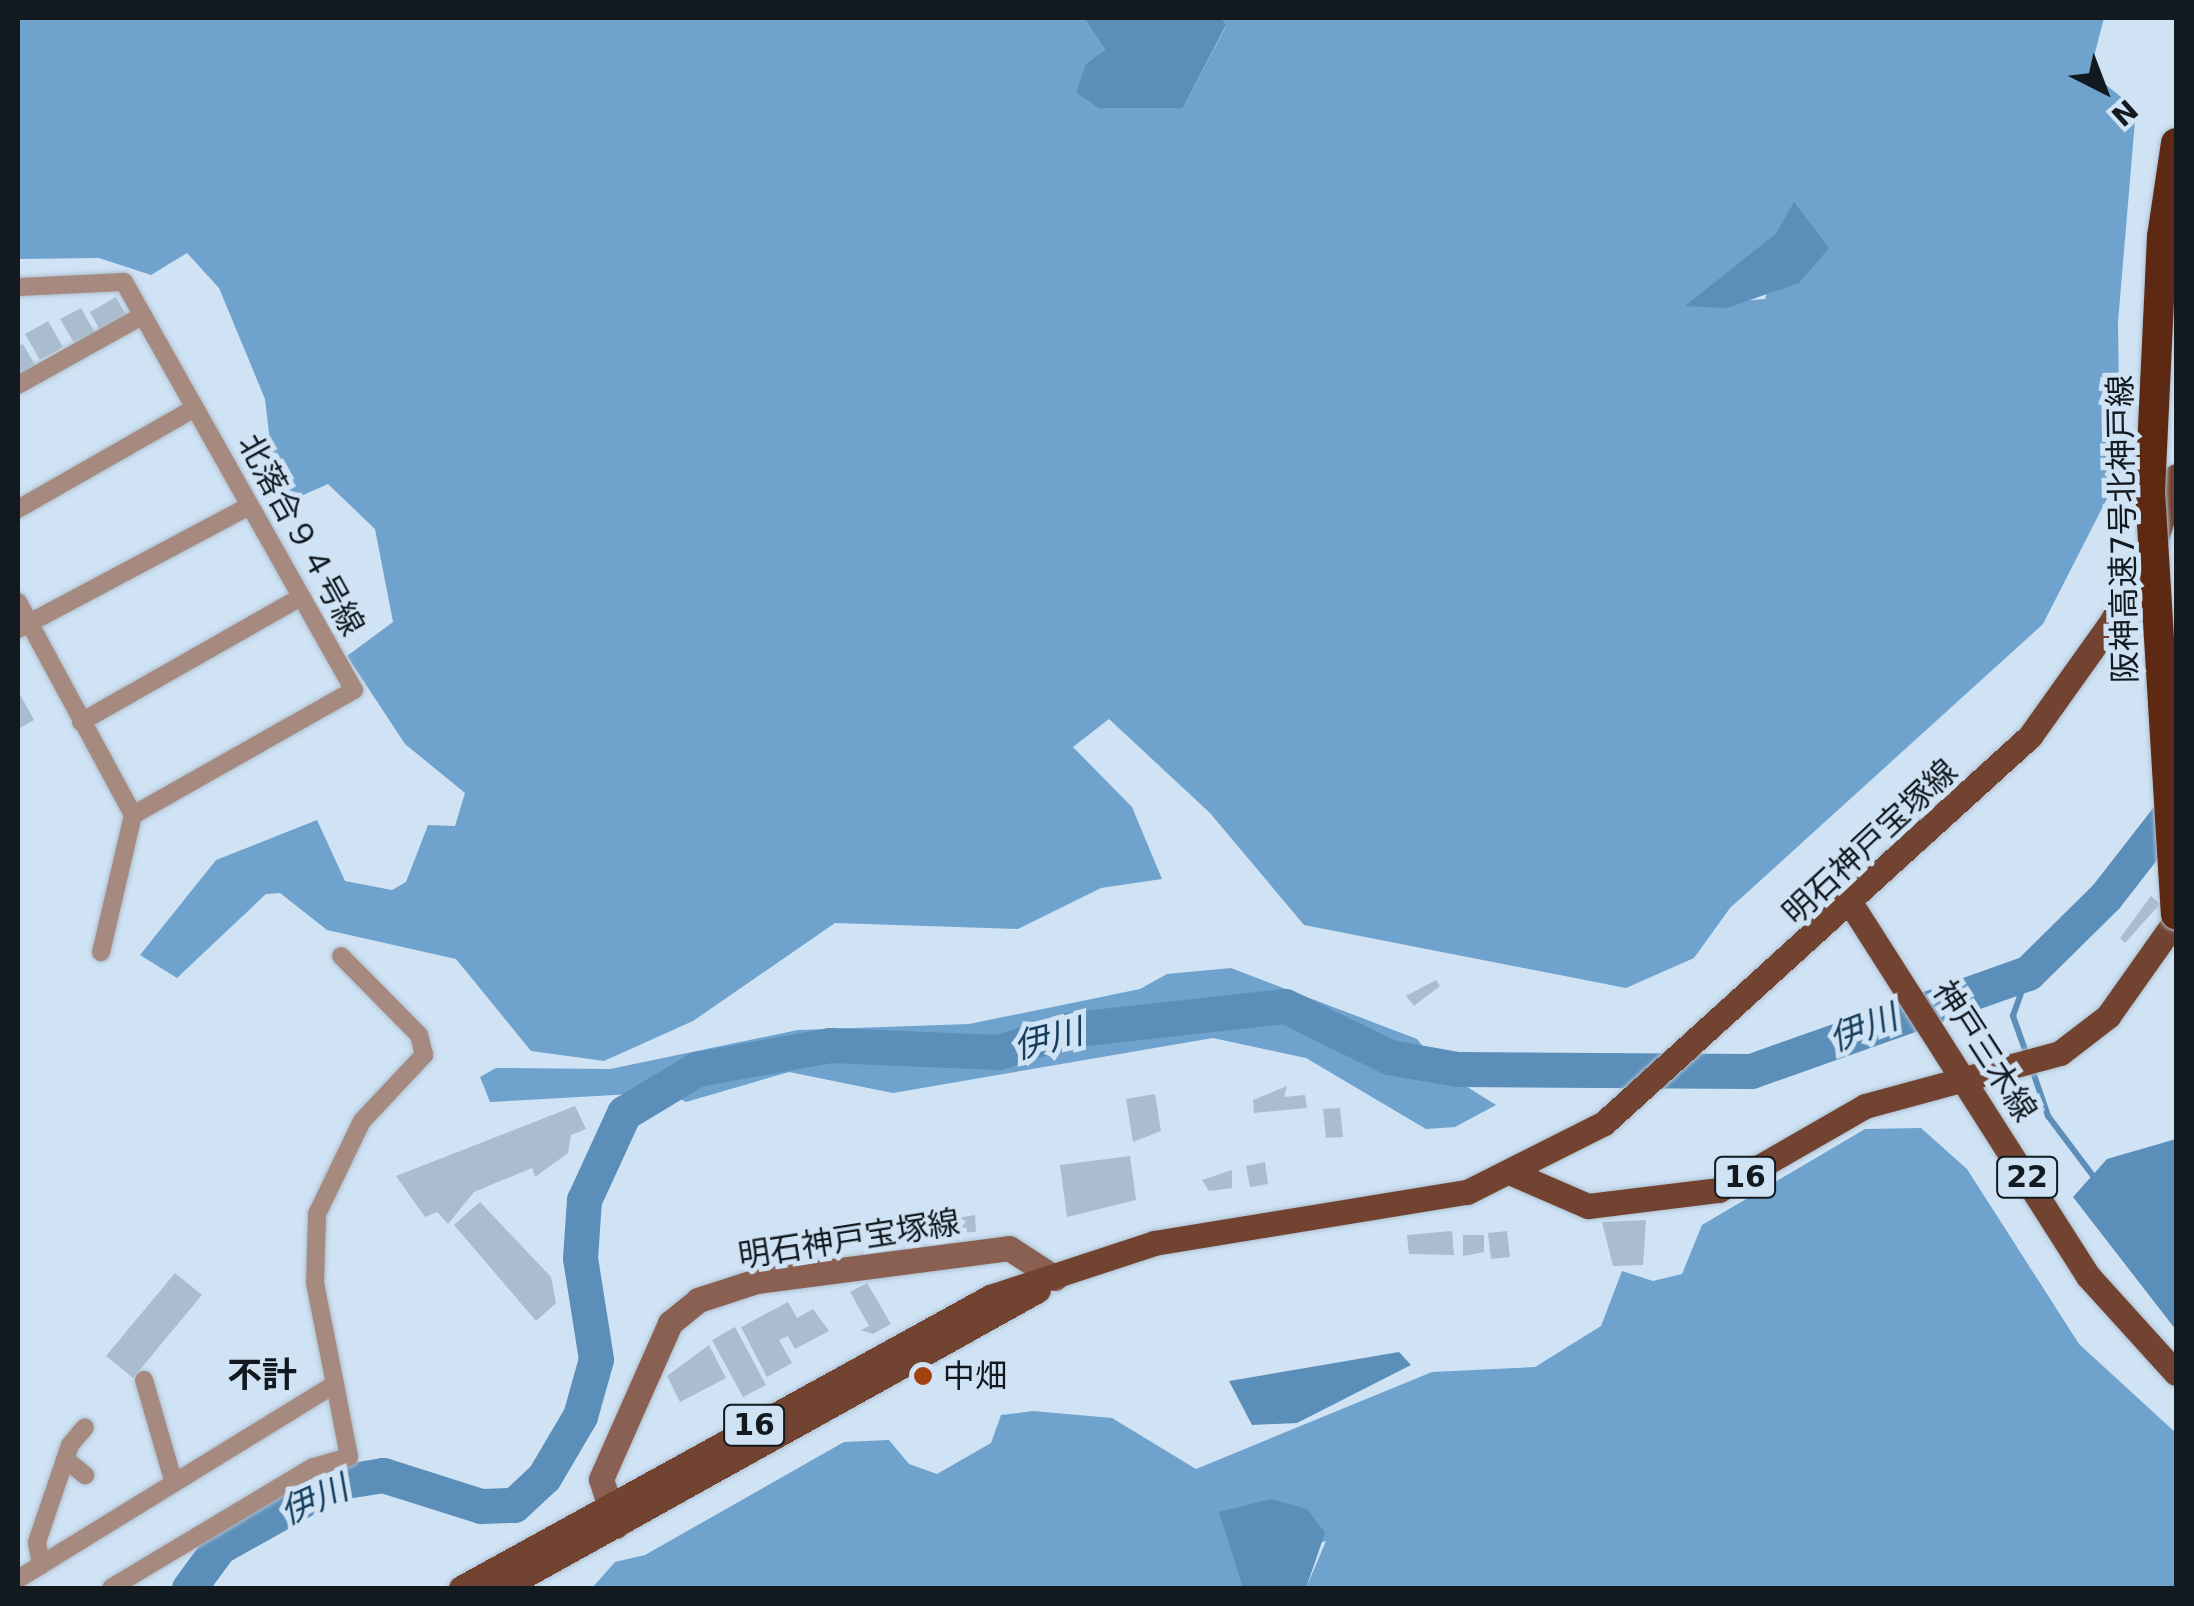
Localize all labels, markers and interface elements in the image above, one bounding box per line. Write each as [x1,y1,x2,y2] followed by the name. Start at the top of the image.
[2054,40,2154,140] north arrow
[2105,93,2144,133] text: N
[2101,375,2145,683] street label: 阪神高速7号北神戸線
[230,428,372,642] street label: 北落合９４号線
[1775,752,1965,932] street label: 明石神戸宝塚線
[1925,973,2045,1129] street label: 神戸三木線
[1823,996,1903,1060] water label: 伊川
[1009,1010,1087,1068] water label: 伊川
[1712,1152,1778,1202] road number: 16
[1994,1152,2060,1202] road number: 22
[735,1203,963,1275] street label: 明石神戸宝塚線
[227,1354,297,1396] district label: 不計
[943,1357,1007,1395] place label: 中畑
[912,1365,934,1387] marker: 中畑
[722,1400,786,1450] road number: 16
[273,1467,355,1533] water label: 伊川

